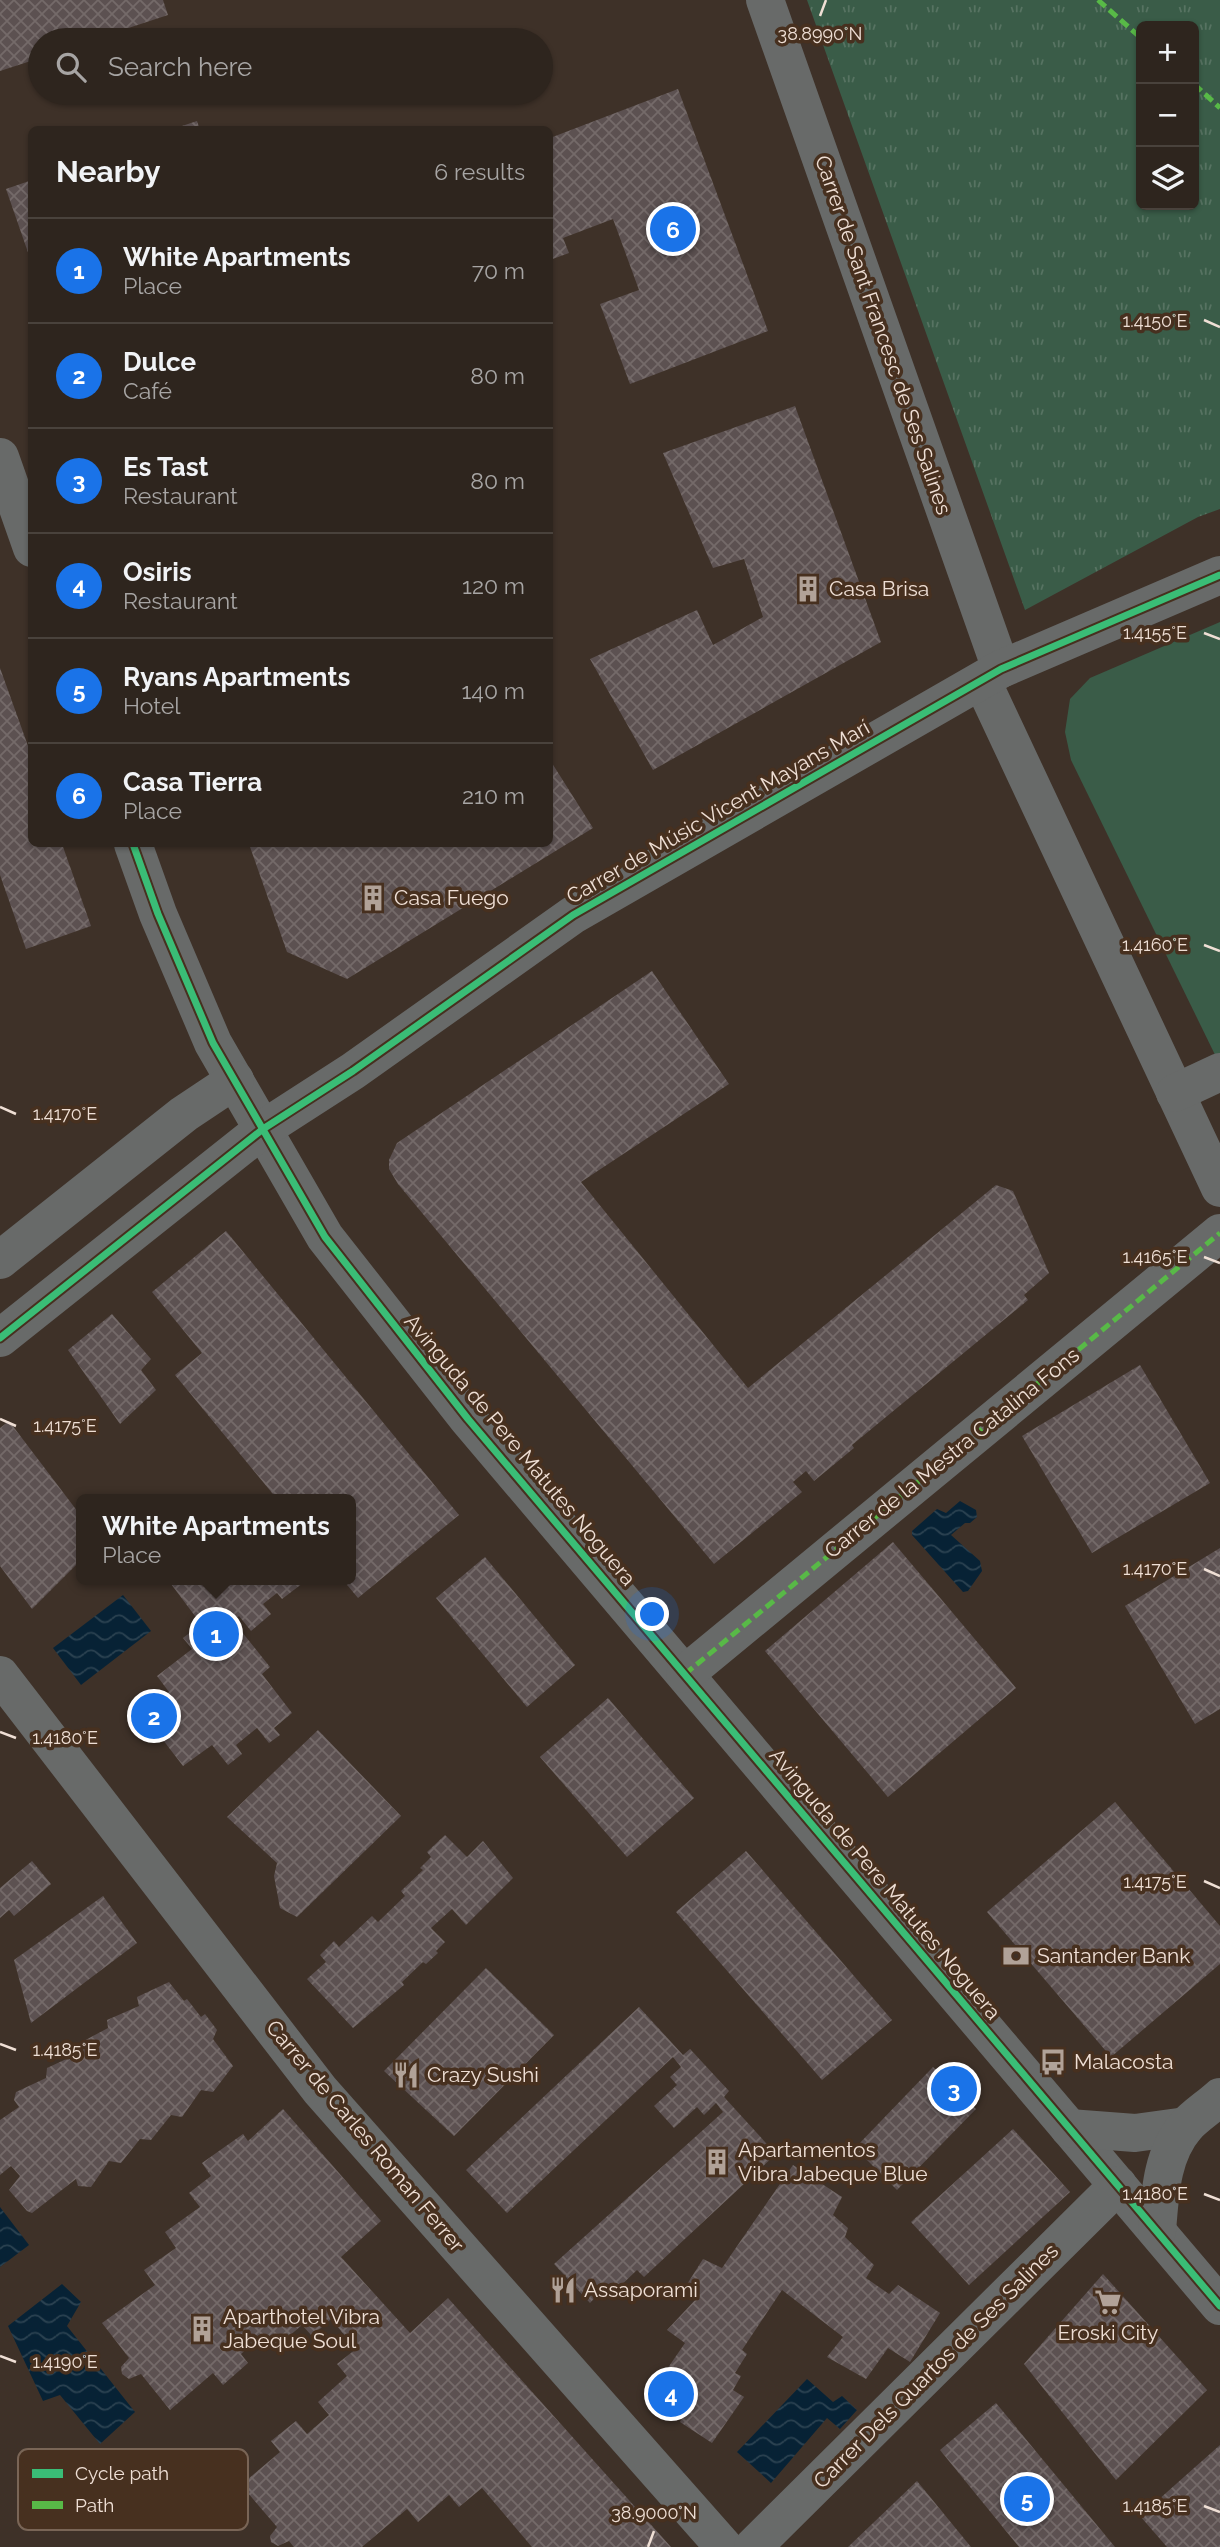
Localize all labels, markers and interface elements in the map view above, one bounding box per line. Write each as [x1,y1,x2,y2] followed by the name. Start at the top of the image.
[1136,21,1199,210] map controls
[1136,21,1199,84] button: +
[778,23,862,44] text: 38.8990°N
[28,28,553,105] search box
[52,48,90,86] icon: search
[108,52,252,82] text: Search here
[1136,84,1199,147] button: −
[1136,147,1199,210] button: layers
[810,152,957,518] street label: Carrer de Sant Francesc de Ses Salines
[56,154,160,189] text: Nearby
[434,158,525,185] text: 6 results
[650,203,696,255] pin: 6
[123,242,351,272] text: White Apartments
[73,257,85,284] text: 1
[472,257,525,284] text: 70 m
[123,272,182,299] text: Place
[1123,310,1187,331] text: 1.4150°E
[123,347,196,377] text: Dulce
[73,362,85,389] text: 2
[470,362,525,389] text: 80 m
[123,377,172,404] text: Café
[123,452,208,482] text: Es Tast
[73,467,85,494] text: 3
[470,467,525,494] text: 80 m
[123,482,238,509] text: Restaurant
[123,557,192,587] text: Osiris
[72,572,86,599] text: 4
[462,572,525,599] text: 120 m
[793,574,823,604] building icon: Casa Brisa
[829,576,929,601] place label: Casa Brisa
[123,587,238,614] text: Restaurant
[1123,622,1187,643] text: 1.4155°E
[123,662,350,692] text: Ryans Apartments
[73,677,85,704] text: 5
[462,677,525,704] text: 140 m
[123,692,181,719] text: Hotel
[562,714,874,909] street label: Carrer de Músic Vicent Mayans Marí
[123,767,262,797] text: Casa Tierra
[72,782,86,809] text: 6
[462,782,525,809] text: 210 m
[123,797,182,824] text: Place
[358,883,388,913] building icon: Casa Fuego
[394,885,509,910] place label: Casa Fuego
[1122,934,1188,955] text: 1.4160°E
[33,1103,97,1124] text: 1.4170°E
[1122,1246,1188,1267] text: 1.4165°E
[399,1309,641,1590] street label: Avinguda de Pere Matutes Noguera
[819,1342,1084,1563] street label: Carrer de la Mestra Catalina Fons
[33,1415,97,1436] text: 1.4175°E
[76,1494,356,1585] popup
[102,1511,330,1541] text: White Apartments
[102,1541,161,1568] text: Place
[1123,1558,1187,1579] text: 1.4170°E
[635,1597,669,1631] your location
[193,1608,239,1660] pin: 1
[131,1690,177,1742] pin: 2
[32,1727,98,1748] text: 1.4180°E
[764,1743,1006,2024] street label: Avinguda de Pere Matutes Noguera
[1123,1871,1187,1892] text: 1.4175°E
[1001,1941,1031,1971] bank icon: Santander Bank
[1037,1943,1190,1968] place label: Santander Bank
[261,2015,470,2257] street label: Carrer de Carles Roman Ferrer
[33,2039,97,2060] text: 1.4185°E
[1038,2047,1068,2077] bus stop icon: Malacosta
[1074,2049,1173,2074] place label: Malacosta
[391,2060,421,2090] restaurant icon: Crazy Sushi
[427,2062,539,2087] place label: Crazy Sushi
[931,2063,977,2115] pin: 3
[738,2137,928,2186] place label: Apartamentos Vibra Jabeque Blue
[702,2147,732,2177] building icon: Apartamentos Vibra Jabeque Blue
[1122,2183,1188,2204] text: 1.4180°E
[808,2238,1063,2493] street label: Carrer Dels Quartos de Ses Salines
[548,2275,578,2305] restaurant icon: Assaporami
[584,2277,698,2302] place label: Assaporami
[1093,2287,1123,2317] supermarket icon: Eroski City
[223,2304,380,2353] place label: Aparthotel Vibra Jabeque Soul
[187,2314,217,2344] building icon: Aparthotel Vibra Jabeque Soul
[1058,2320,1158,2345] place label: Eroski City
[32,2351,98,2372] text: 1.4190°E
[648,2368,694,2420] pin: 4
[18,2449,248,2530] legend
[75,2462,169,2484] text: Cycle path
[1004,2473,1050,2525] pin: 5
[75,2494,114,2516] text: Path
[1123,2495,1187,2516] text: 1.4185°E
[611,2502,697,2523] text: 38.9000°N

